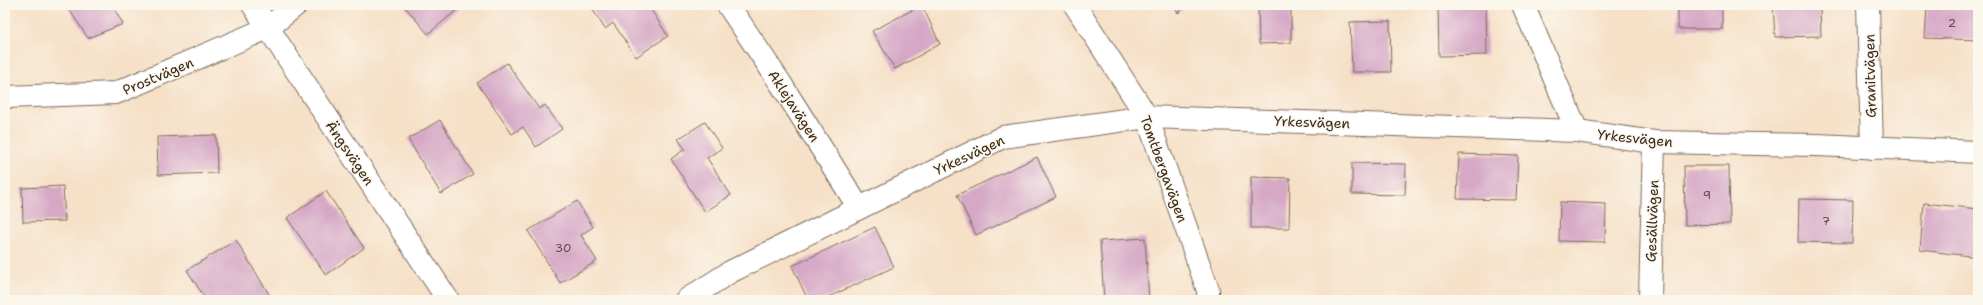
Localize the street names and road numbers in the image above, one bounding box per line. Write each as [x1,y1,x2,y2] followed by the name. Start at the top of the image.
[1860,33,1880,118] street label: Granitvägen
[120,53,197,99] street label: Prostvägen
[764,67,824,146] street label: Aklejavägen
[1274,112,1351,132] street label: Yrkesvägen
[1136,113,1192,225] street label: Tomtbergavägen
[322,117,378,189] street label: Ängsvägen
[1596,125,1674,151] street label: Yrkesvägen
[931,131,1008,179] street label: Yrkesvägen
[1642,179,1662,262] street label: Gesällvägen

